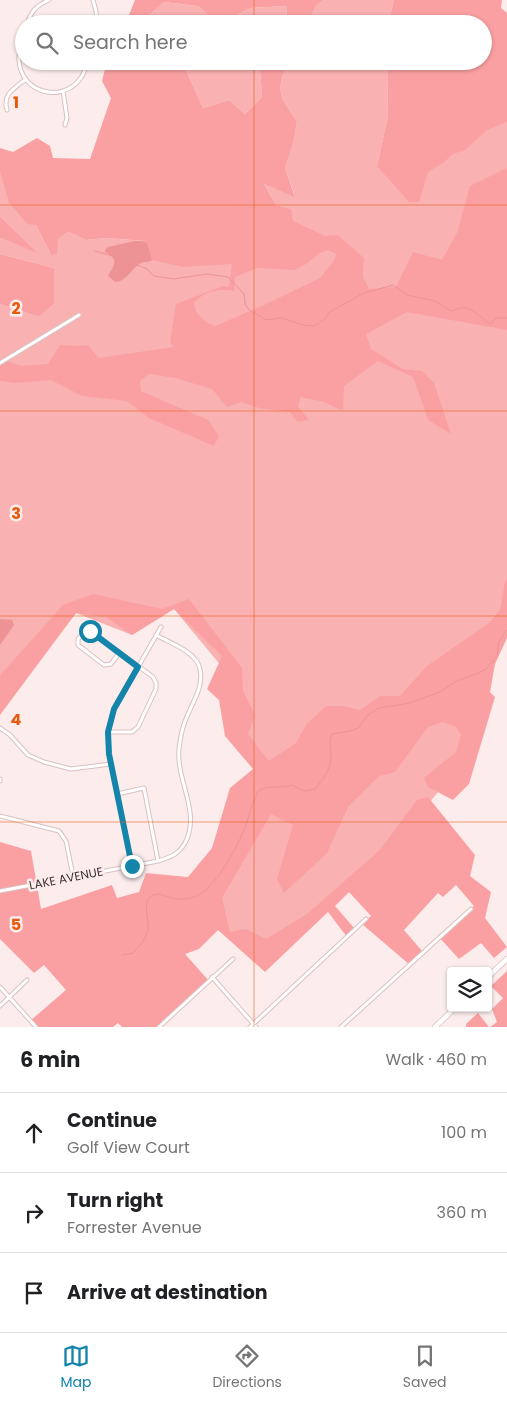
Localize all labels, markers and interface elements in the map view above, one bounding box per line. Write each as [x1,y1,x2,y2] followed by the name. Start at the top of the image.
[15,15,492,70] search box
[33,29,61,57] icon: search
[73,29,187,56] text: Search here
[13,91,19,114] text: 1
[11,297,21,320] text: 2
[11,502,21,525] text: 3
[79,620,102,643] route start
[11,708,22,731] text: 4
[121,855,144,878] route end
[28,863,104,893] street label: LAKE AVENUE
[11,913,21,936] text: 5
[447,967,492,1012] map controls
[447,967,492,1012] button: layers
[20,1045,80,1074] text: 6 min
[385,1048,487,1071] text: Walk · 460 m
[67,1107,157,1134] text: Continue
[20,1119,48,1147] icon: ahead
[441,1121,487,1144] text: 100 m
[67,1136,190,1159] text: Golf View Court
[67,1187,163,1214] text: Turn right
[20,1199,48,1227] icon: right
[437,1201,487,1224] text: 360 m
[67,1216,202,1239] text: Forrester Avenue
[20,1279,48,1307] icon: arrive
[67,1279,268,1306] text: Arrive at destination
[60,1342,91,1393] tab: Map
[212,1342,282,1393] tab: Directions
[403,1342,447,1393] tab: Saved

